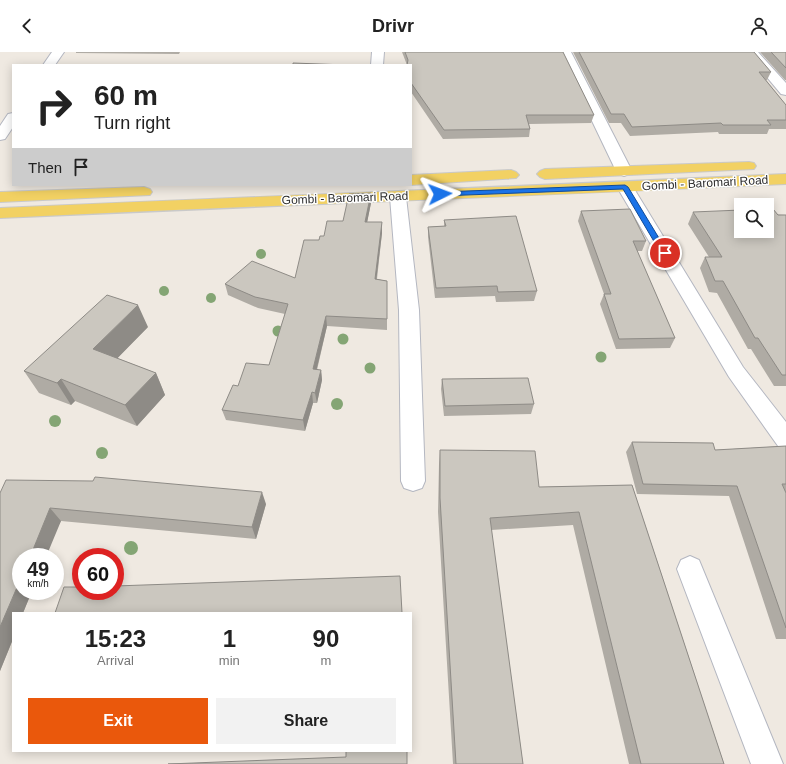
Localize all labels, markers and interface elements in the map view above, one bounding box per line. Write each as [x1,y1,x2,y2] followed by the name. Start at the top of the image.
[16,15,38,37] icon: back
[748,15,770,37] icon: person
[372,16,414,36] text: Drivr
[28,80,80,132] icon: right
[94,80,158,111] text: 60 m
[94,113,170,133] text: Turn right
[70,156,92,178] icon: arrive
[28,159,62,176] text: Then
[419,173,461,215] position arrow
[641,173,769,193] street label: Gombi - Baromari Road
[281,189,409,207] street label: Gombi - Baromari Road
[734,198,774,238] map controls
[734,198,774,238] button: search
[648,236,682,270] pin
[654,242,676,264] icon: arrive
[72,548,124,600] speed limit sign: 60
[27,558,49,580] text: 49
[27,578,49,589] text: km/h
[85,625,146,652] text: 15:23
[223,625,236,652] text: 1
[313,625,339,652] text: 90
[97,653,134,668] text: Arrival
[219,653,240,668] text: min
[320,653,331,668] text: m
[28,698,208,744] button: Exit
[216,698,396,744] button: Share

